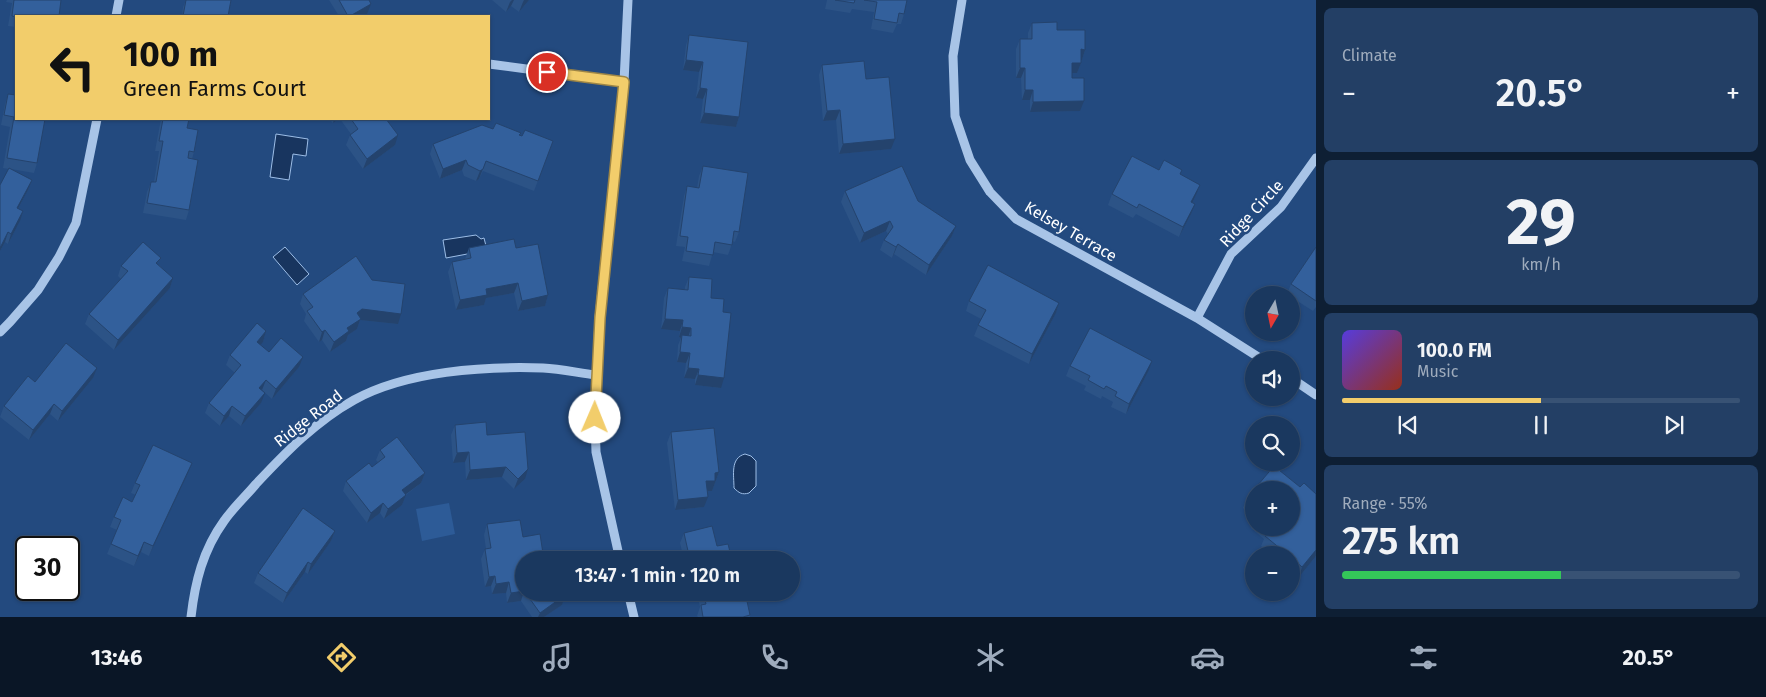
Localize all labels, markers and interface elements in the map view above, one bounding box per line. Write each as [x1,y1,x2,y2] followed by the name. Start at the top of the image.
[123,33,218,75] text: 100 m
[40,35,105,100] icon: left
[1342,46,1397,65] text: Climate
[526,51,568,93] pin
[533,58,561,86] icon: arrive
[1496,70,1586,116] text: 20.5°
[123,75,306,102] text: Green Farms Court
[1342,77,1356,110] text: −
[1726,77,1740,110] text: +
[1215,176,1287,251] street label: Ridge Circle
[1506,183,1576,261] text: 29
[1021,197,1120,266] street label: Kelsey Terrace
[1521,255,1561,274] text: km/h
[1245,286,1300,341] north arrow
[1245,286,1300,601] map controls
[1417,339,1492,362] text: 100.0 FM
[1245,351,1300,406] button: sound
[1417,362,1458,381] text: Music
[270,386,346,451] street label: Ridge Road
[568,391,620,443] position arrow
[1394,411,1422,439] icon: previous
[1527,411,1555,439] icon: pause
[1660,411,1688,439] icon: next
[1245,416,1300,471] button: search
[1245,481,1300,536] button: +
[1342,494,1428,513] text: Range · 55%
[1342,518,1460,564] text: 275 km
[15,536,80,601] speed limit sign: 30
[1245,546,1300,601] button: −
[575,564,740,587] text: 13:47 · 1 min · 120 m
[324,640,359,675] icon: directions
[540,640,575,675] icon: music
[757,640,792,675] icon: phone
[973,640,1008,675] icon: climate
[1190,640,1225,675] icon: car
[1406,640,1441,675] icon: filters
[91,644,142,671] text: 13:46
[1622,644,1675,671] text: 20.5°

